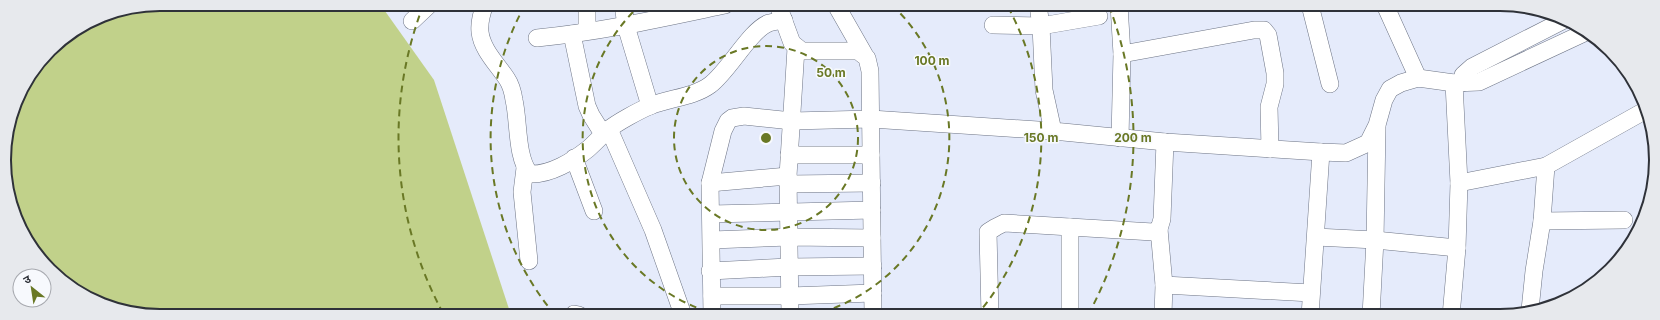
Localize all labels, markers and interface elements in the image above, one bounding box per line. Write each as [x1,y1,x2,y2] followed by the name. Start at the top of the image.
[914,53,950,68] text: 100 m
[816,65,846,80] text: 50 m
[1024,130,1058,145] text: 150 m
[1114,130,1152,145] text: 200 m
[759,131,773,145] centre of rings
[12,268,52,308] north arrow
[21,271,34,287] text: उ

